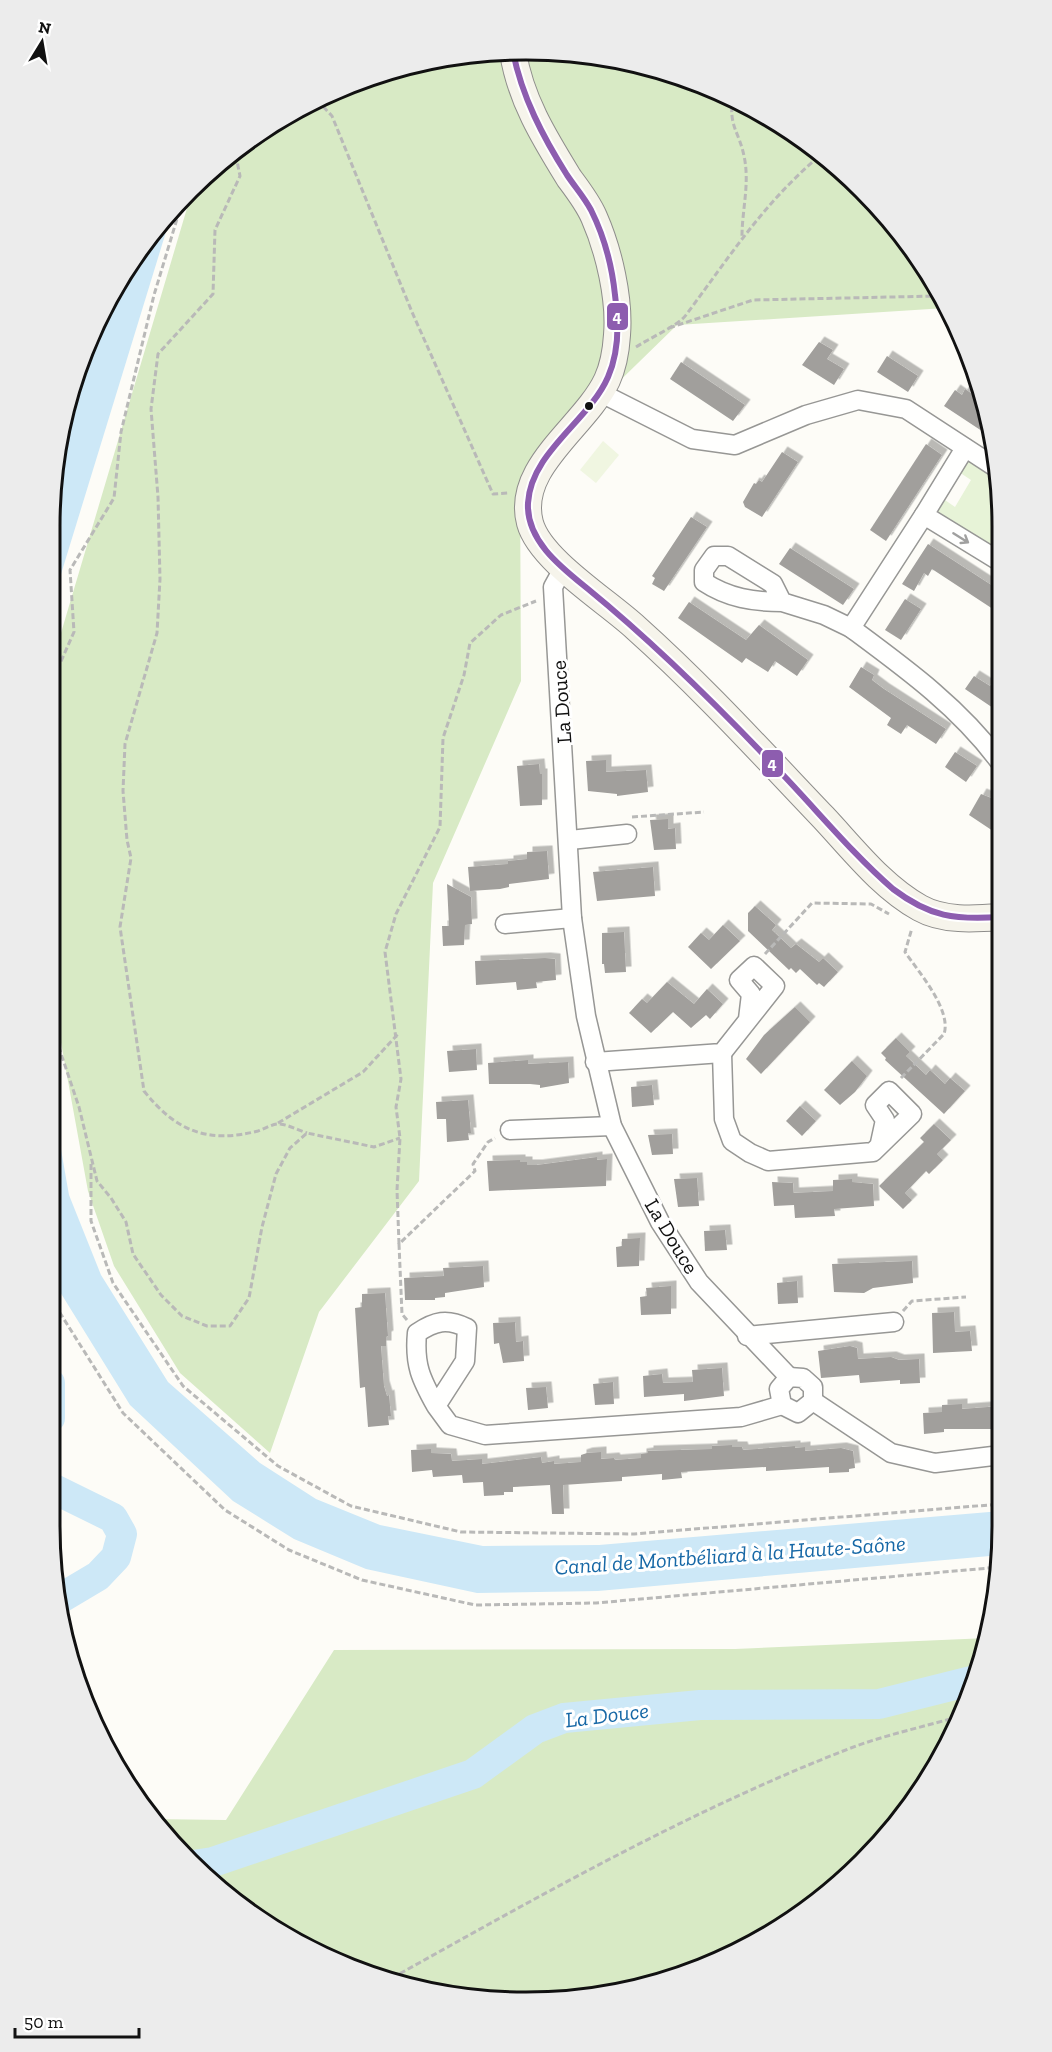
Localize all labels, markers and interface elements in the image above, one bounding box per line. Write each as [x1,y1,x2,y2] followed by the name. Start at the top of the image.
[12,12,72,72] north arrow
[37,17,53,38] text: N
[606,302,629,331] line badge: 4
[612,307,622,326] text: 4
[583,400,595,412] unlabelled marker
[952,532,969,544] one-way arrow
[546,659,576,744] street label: La Douce
[761,749,784,778] line badge: 4
[767,754,777,773] text: 4
[640,1194,704,1278] street label: La Douce
[554,1529,906,1581] water label: Canal de Montbéliard à la Haute-Saône
[564,1696,650,1734] water label: La Douce
[15,2001,140,2039] scale bar
[24,2011,64,2033] text: 50 m

